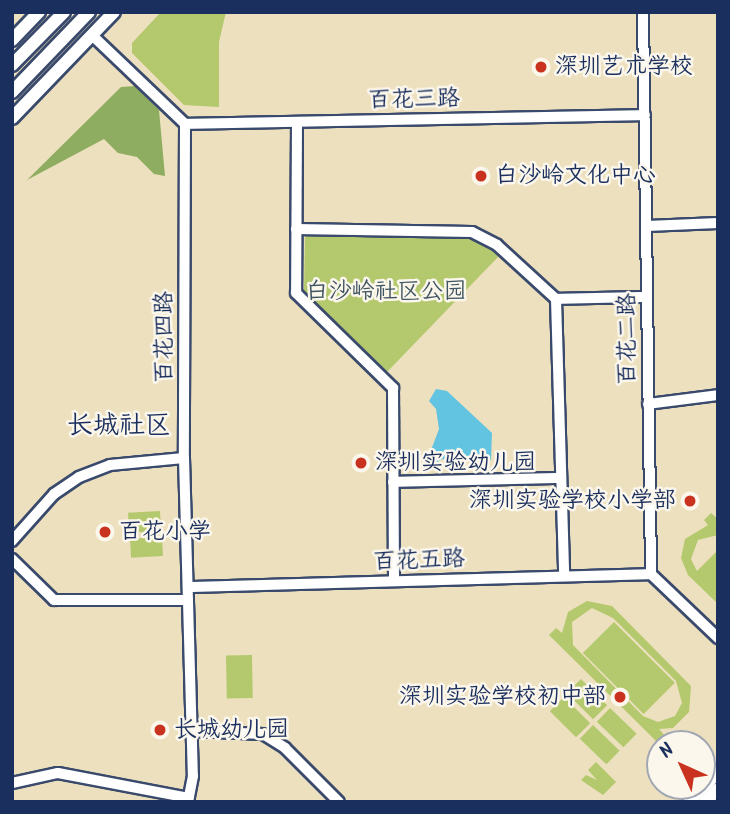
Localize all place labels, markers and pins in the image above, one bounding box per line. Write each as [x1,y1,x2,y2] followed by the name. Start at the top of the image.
[555,53,693,81] place label: 深圳艺术学校
[533,59,549,75] marker: 深圳艺术学校
[495,162,656,190] place label: 白沙岭文化中心
[473,168,489,184] marker: 白沙岭文化中心
[375,449,536,477] place label: 深圳实验幼儿园
[353,455,369,471] marker: 深圳实验幼儿园
[469,487,676,515] place label: 深圳实验学校小学部
[682,493,698,509] marker: 深圳实验学校小学部
[119,518,211,546] place label: 百花小学
[97,524,113,540] marker: 百花小学
[399,683,606,711] place label: 深圳实验学校初中部
[612,689,628,705] marker: 深圳实验学校初中部
[174,716,289,744] place label: 长城幼儿园
[152,722,168,738] marker: 长城幼儿园

